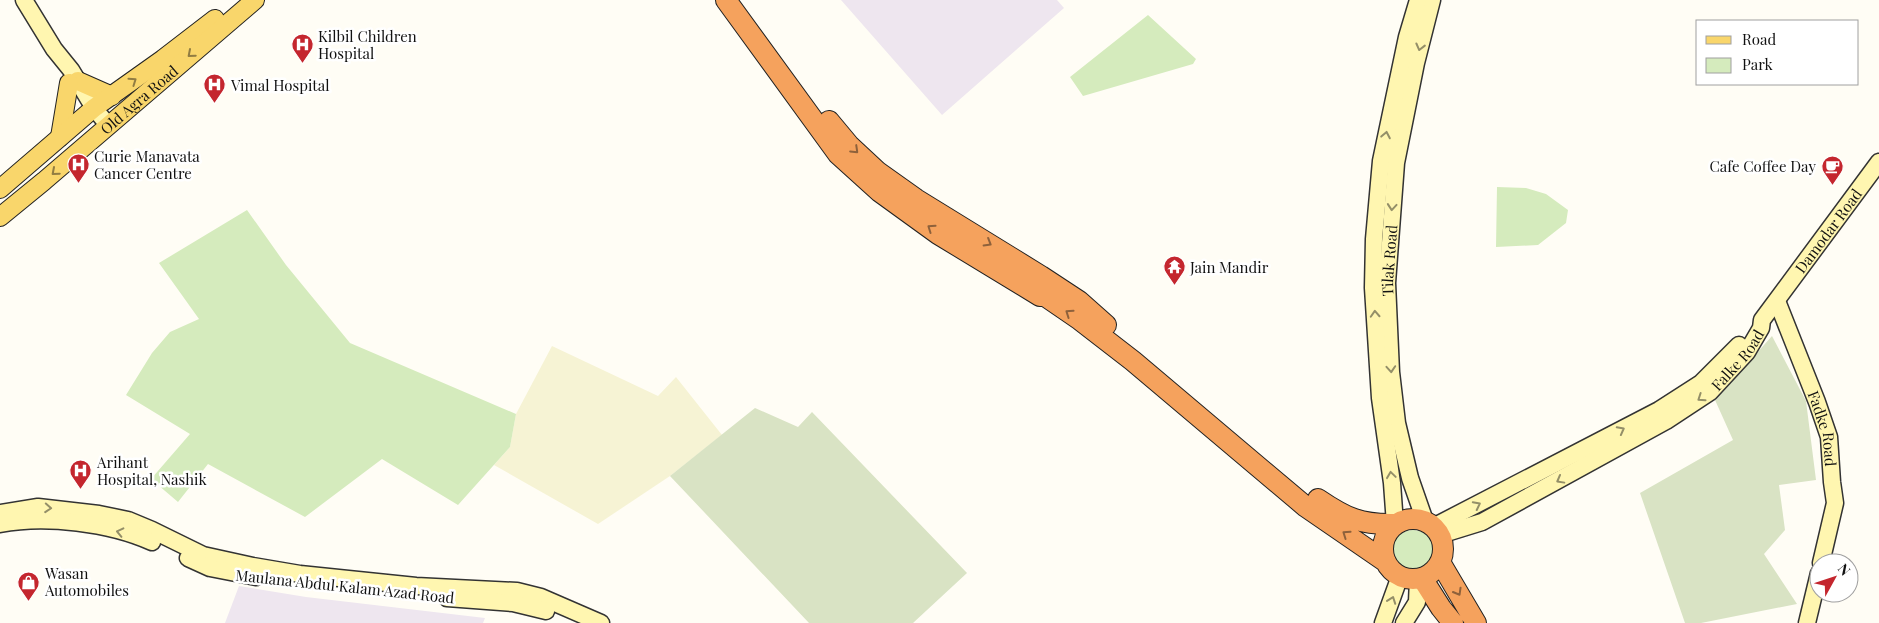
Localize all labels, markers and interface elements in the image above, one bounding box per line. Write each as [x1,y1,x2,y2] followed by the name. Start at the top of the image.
[1696,20,1859,85] legend
[318,26,417,63] place label: Kilbil Children Hospital
[1742,29,1776,49] text: Road
[290,33,314,64] hospital icon: Kilbil Children Hospital
[1415,43,1426,52] one-way arrow
[188,48,197,57] one-way arrow
[1742,54,1774,74] text: Park
[96,60,182,138] street label: Old Agra Road
[203,73,227,104] hospital icon: Vimal Hospital
[230,75,329,95] place label: Vimal Hospital
[127,78,137,87] one-way arrow
[1381,130,1391,139] one-way arrow
[849,144,858,153] one-way arrow
[94,146,200,183] place label: Curie Manavata Cancer Centre
[66,153,90,184] hospital icon: Curie Manavata Cancer Centre
[1820,154,1844,185] cafe icon: Cafe Coffee Day
[1709,156,1816,176] place label: Cafe Coffee Day
[52,166,61,174] one-way arrow
[1790,184,1866,277] street label: Damodar Road
[1386,203,1397,211] one-way arrow
[1377,224,1401,297] street label: Tilak Road
[927,225,936,234] one-way arrow
[982,237,991,246] one-way arrow
[1162,255,1186,286] temple icon: Jain Mandir
[1189,257,1269,277] place label: Jain Mandir
[1065,310,1075,319] one-way arrow
[1369,310,1380,318] one-way arrow
[1707,325,1768,395] street label: Falke Road
[1386,366,1397,374] one-way arrow
[1803,388,1841,467] street label: Fadke Road
[1697,392,1706,402] one-way arrow
[1616,426,1625,436] one-way arrow
[96,452,208,489] place label: Arihant Hospital, Nashik
[69,459,93,490] hospital icon: Arihant Hospital, Nashik
[1386,471,1397,479] one-way arrow
[1556,473,1565,483] one-way arrow
[1472,500,1481,511] one-way arrow
[44,502,52,513] one-way arrow
[116,527,125,538] one-way arrow
[1342,531,1352,540] one-way arrow
[1809,553,1859,603] north arrow
[1834,559,1855,579] text: N
[44,563,129,600] place label: Wasan Automobiles
[235,565,456,607] street label: Maulana Abdul Kalam Azad Road
[17,570,41,601] shop icon: Wasan Automobiles
[1452,587,1462,596] one-way arrow
[1386,596,1396,604] one-way arrow

